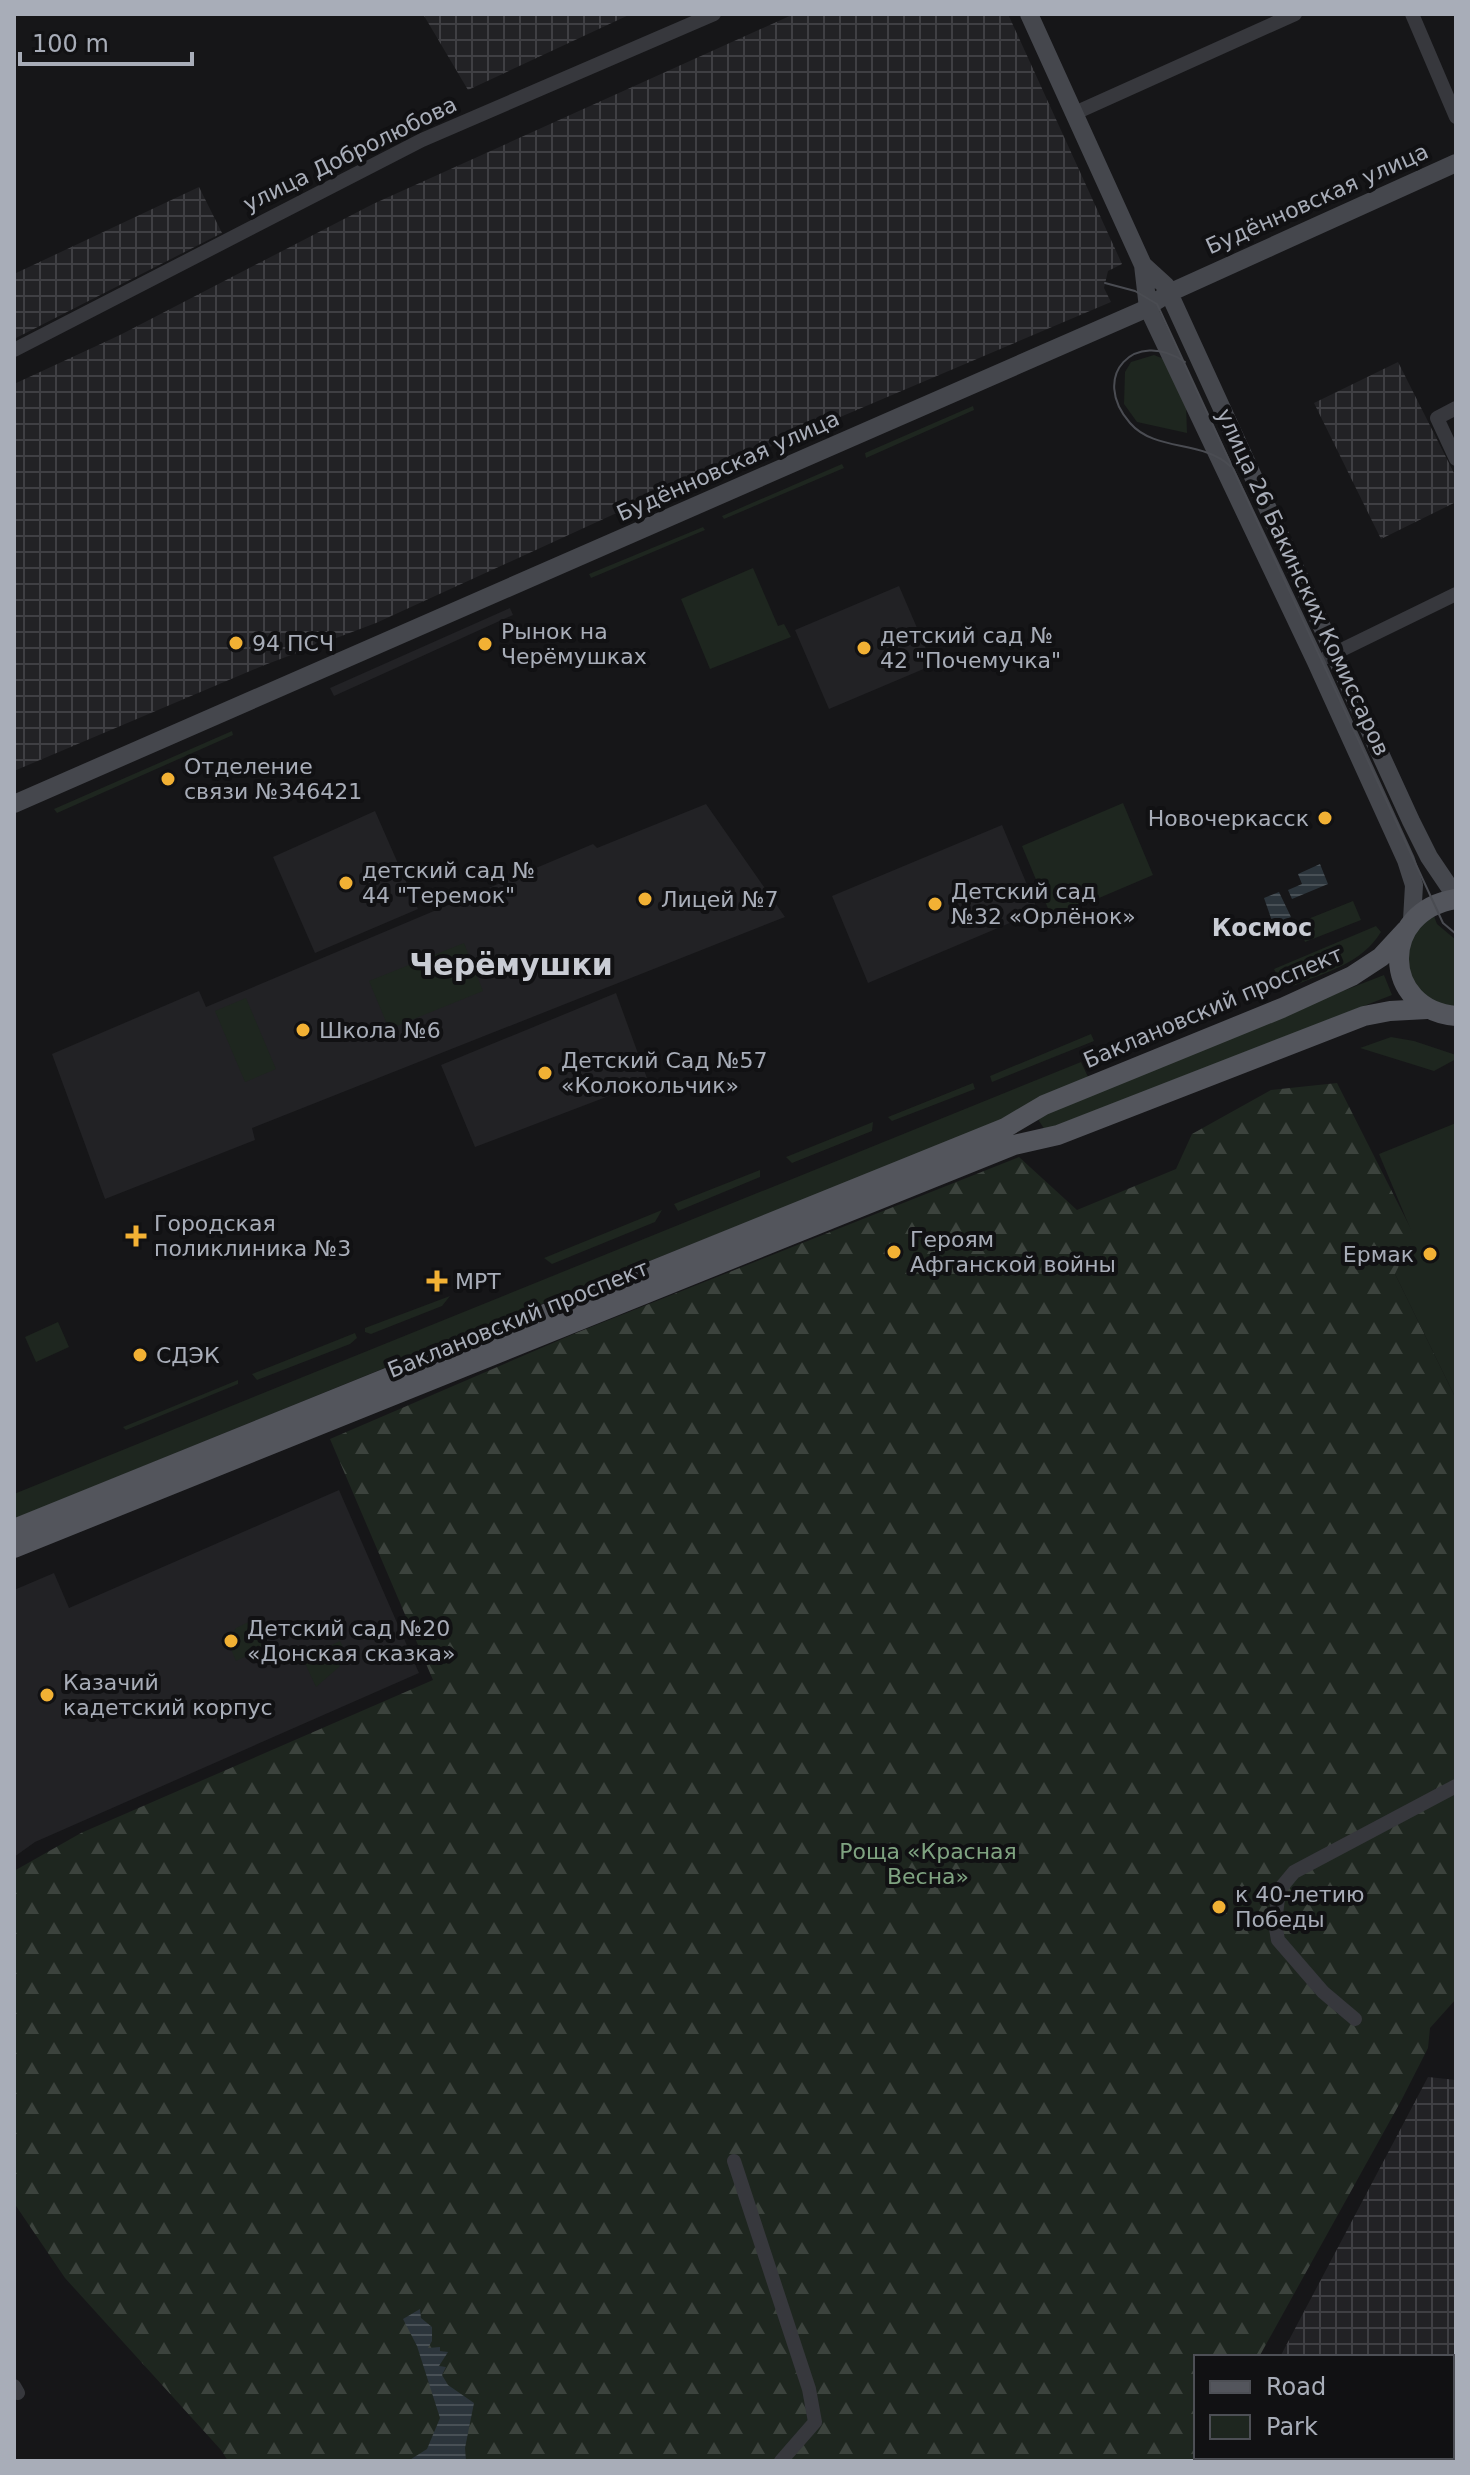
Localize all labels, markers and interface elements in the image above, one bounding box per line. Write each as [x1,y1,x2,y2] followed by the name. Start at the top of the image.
[20,16,192,66] scale bar
[32,30,109,58] text: 100 m
[239,91,461,217] street label: улица Добролюбова
[1202,139,1432,259] street label: Будённовская улица
[1211,404,1395,760] street label: улица 26 Бакинских Комиссаров
[613,406,843,526] street label: Будённовская улица
[501,619,647,669] place label: Рынок на Черёмушках
[880,623,1061,673] place label: детский сад № 42 "Почемучка"
[252,631,334,656] place label: 94 ПСЧ
[227,634,245,652] marker: 94 ПСЧ
[476,635,494,653] marker: Рынок на Черёмушках
[855,639,873,657] marker: детский сад № 42 "Почемучка"
[184,754,362,804] place label: Отделение связи №346421
[159,770,177,788] marker: Отделение связи №346421
[1148,806,1309,831] place label: Новочеркасск
[1316,809,1334,827] marker: Новочеркасск
[362,858,535,908] place label: детский сад № 44 "Теремок"
[337,874,355,892] marker: детский сад № 44 "Теремок"
[951,879,1136,929] place label: Детский сад №32 «Орлёнок»
[661,887,779,912] place label: Лицей №7
[636,890,654,908] marker: Лицей №7
[926,895,944,913] marker: Детский сад №32 «Орлёнок»
[1212,914,1312,942] district label: Космос
[1080,941,1347,1073] street label: Баклановский проспект
[409,947,613,982] district label: Черёмушки
[319,1018,441,1043] place label: Школа №6
[294,1021,312,1039] marker: Школа №6
[561,1048,767,1098] place label: Детский Сад №57 «Колокольчик»
[536,1064,554,1082] marker: Детский Сад №57 «Колокольчик»
[154,1211,351,1261] place label: Городская поликлиника №3
[125,1225,147,1247] marker: Городская поликлиника №3
[910,1227,1116,1277] place label: Героям Афганской войны
[1343,1242,1414,1267] place label: Ермак
[885,1243,903,1261] marker: Героям Афганской войны
[1421,1245,1439,1263] marker: Ермак
[384,1255,652,1383] street label: Баклановский проспект
[455,1269,501,1294] place label: МРТ
[426,1270,448,1292] marker: МРТ
[156,1343,220,1368] place label: СДЭК
[131,1346,149,1364] marker: СДЭК
[247,1616,455,1666] place label: Детский сад №20 «Донская сказка»
[222,1632,240,1650] marker: Детский сад №20 «Донская сказка»
[63,1670,273,1720] place label: Казачий кадетский корпус
[38,1686,56,1704] marker: Казачий кадетский корпус
[839,1839,1017,1889] park label: Роща «Красная Весна»
[1235,1882,1364,1932] place label: к 40-летию Победы
[1210,1898,1228,1916] marker: к 40-летию Победы
[1194,2355,1454,2459] legend
[1266,2373,1326,2401] text: Road
[1266,2413,1318,2441] text: Park

